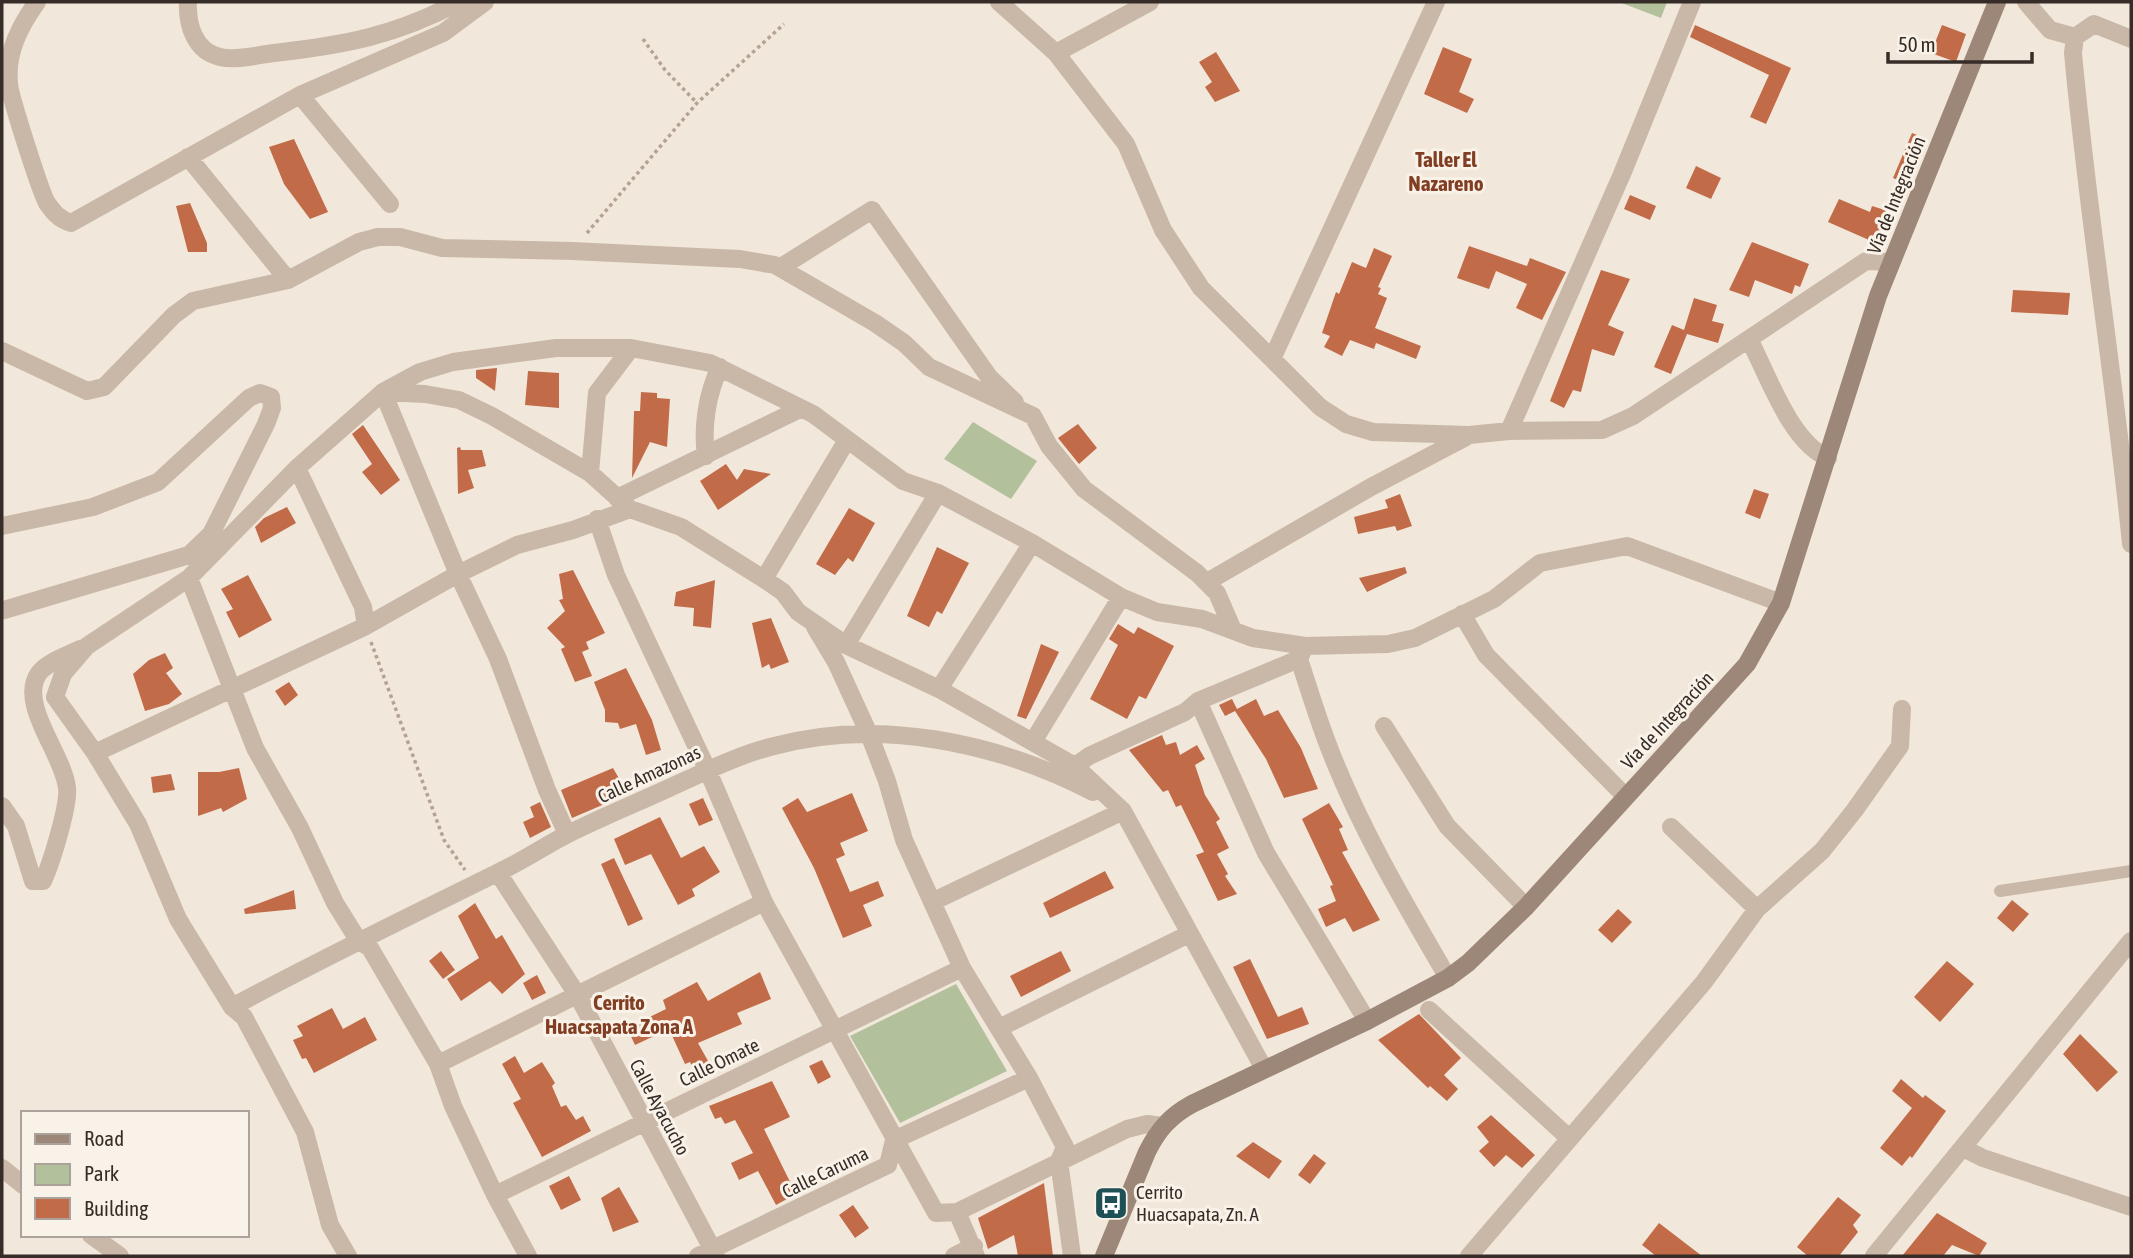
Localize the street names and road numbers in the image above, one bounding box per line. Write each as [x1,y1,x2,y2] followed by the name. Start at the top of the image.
[1862,133,1930,257] street label: Vía de Integración
[1616,667,1718,773] street label: Vía de Integración
[594,741,704,807] street label: Calle Amazonas
[676,1033,762,1091] street label: Calle Omate
[625,1055,695,1159] street label: Calle Ayacucho
[778,1142,872,1202] street label: Calle Caruma

